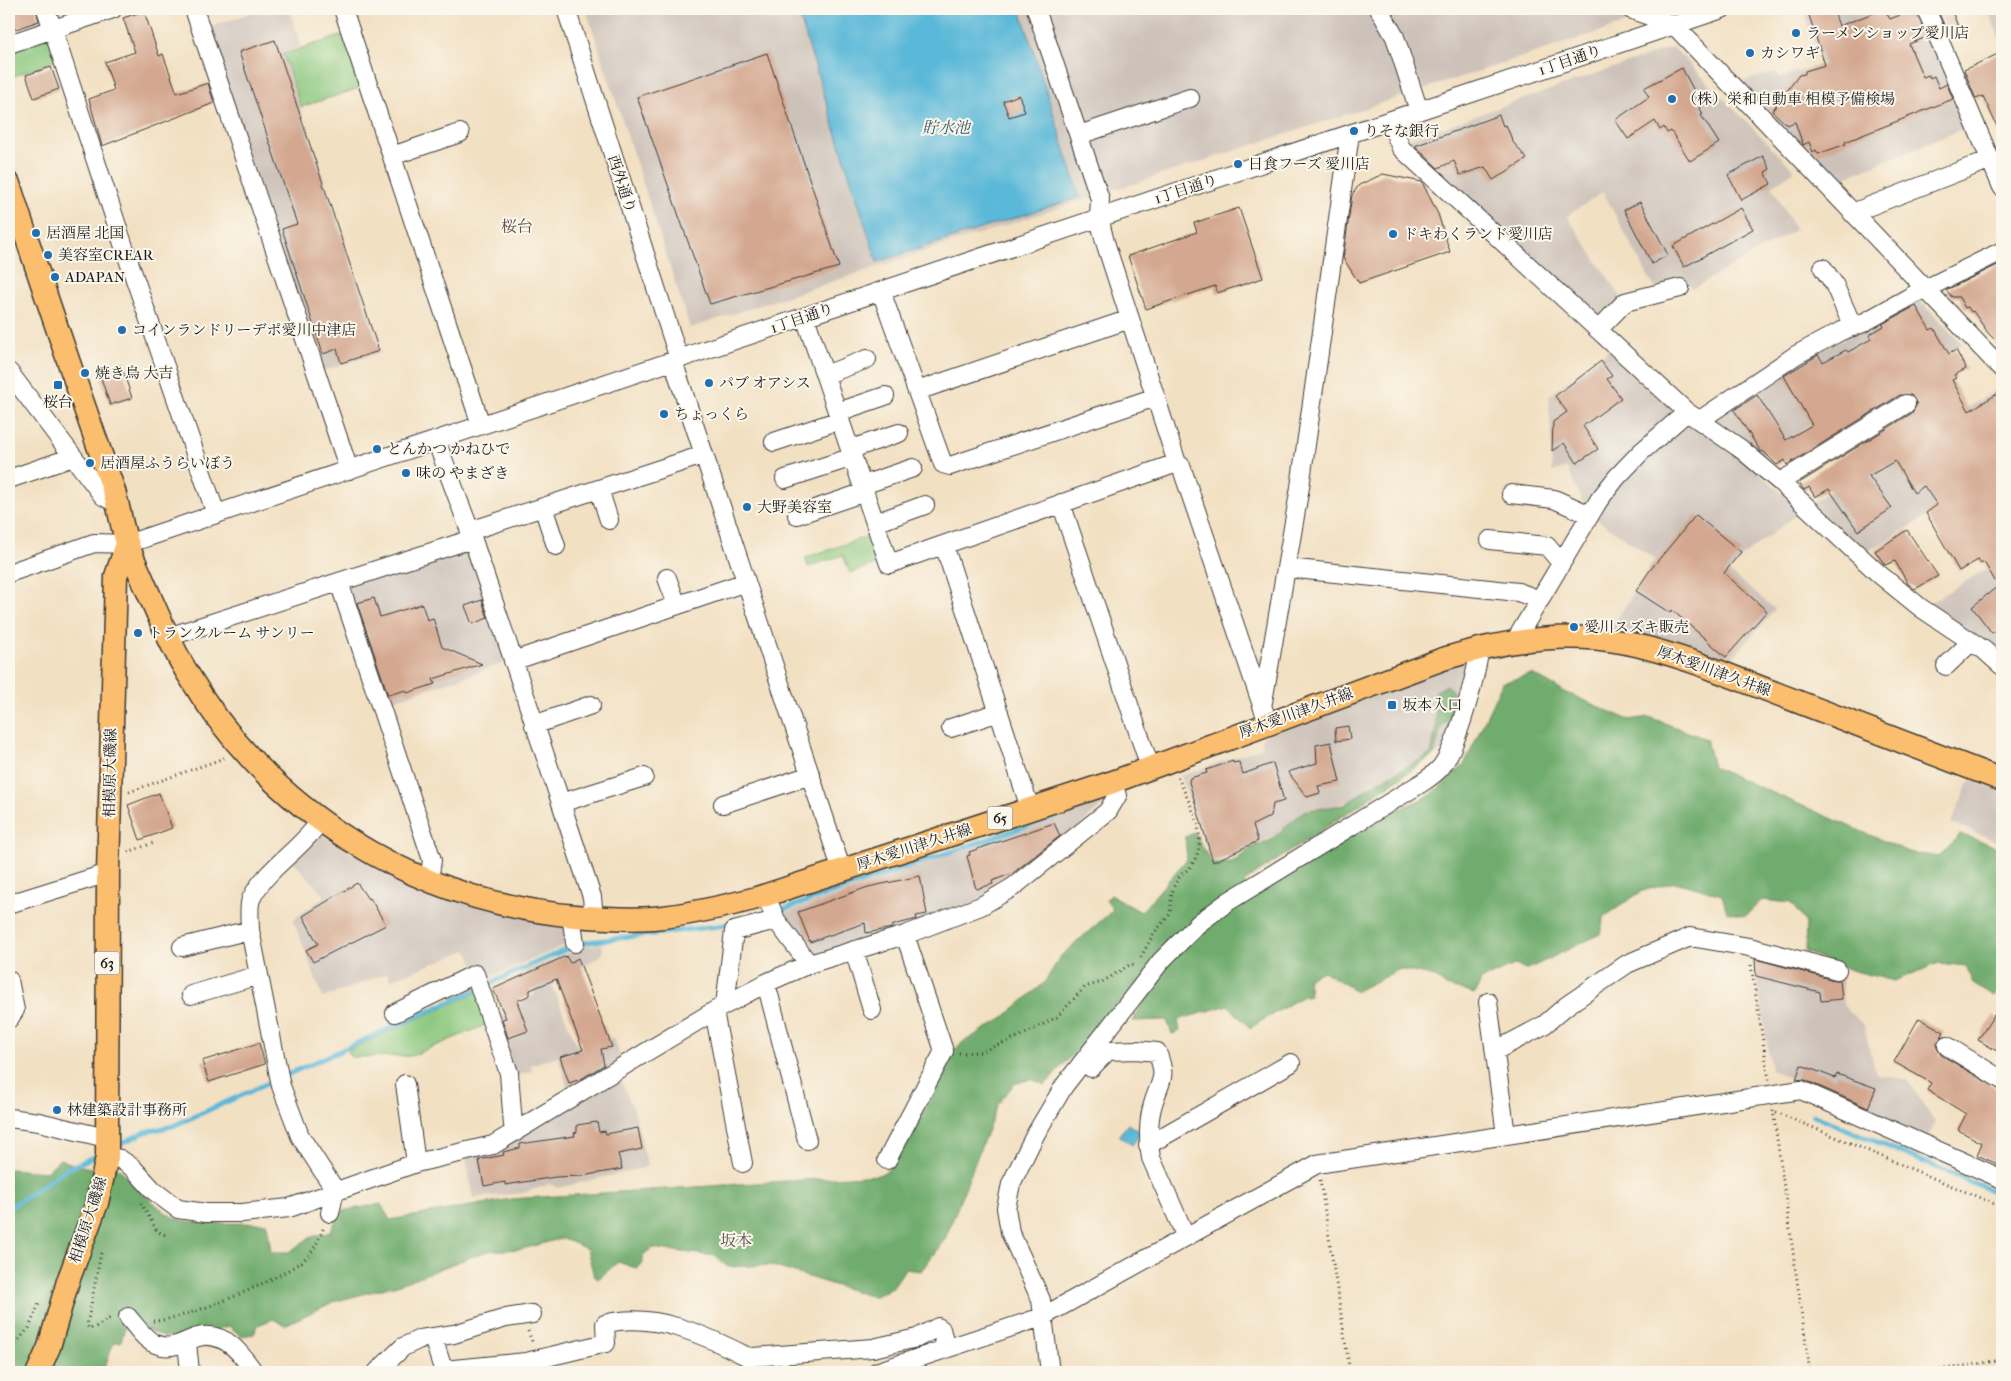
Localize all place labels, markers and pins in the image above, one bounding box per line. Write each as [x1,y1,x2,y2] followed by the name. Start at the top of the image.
[1806,24,1970,42] place label: ラーメンショップ愛川店
[1790,27,1802,39] marker: ラーメンショップ愛川店
[1760,44,1820,62] place label: カシワギ
[1744,47,1756,59] marker: カシワギ
[1682,90,1895,108] place label: （株）栄和自動車 相模予備検場
[1666,93,1678,105] marker: （株）栄和自動車 相模予備検場
[1364,122,1439,140] place label: りそな銀行
[1348,125,1360,137] marker: りそな銀行
[1248,155,1370,173] place label: 日食フーズ 愛川店
[1232,158,1244,170] marker: 日食フーズ 愛川店
[46,224,124,242] place label: 居酒屋 北国
[1403,225,1553,243] place label: ドキわくランド愛川店
[30,227,42,239] marker: 居酒屋 北国
[1387,228,1399,240] marker: ドキわくランド愛川店
[58,246,155,264] place label: 美容室CREAR
[42,249,54,261] marker: 美容室CREAR
[64,268,126,286] place label: ADAPAN
[49,271,61,283] marker: ADAPAN
[132,321,357,339] place label: コインランドリーデポ愛川中津店
[116,324,128,336] marker: コインランドリーデポ愛川中津店
[95,364,173,382] place label: 焼き鳥 大吉
[79,367,91,379] marker: 焼き鳥 大吉
[719,374,811,392] place label: パブ オアシス
[703,377,715,389] marker: パブ オアシス
[52,379,64,391] marker: 桜台
[43,393,73,411] place label: 桜台
[674,405,749,423] place label: ちょっくら
[658,408,670,420] marker: ちょっくら
[387,440,510,458] place label: とんかつ かねひで
[371,443,383,455] marker: とんかつ かねひで
[100,454,235,472] place label: 居酒屋ふうらいぼう
[84,457,96,469] marker: 居酒屋ふうらいぼう
[416,464,509,482] place label: 味の やまざき
[400,467,412,479] marker: 味の やまざき
[757,498,832,516] place label: 大野美容室
[741,501,753,513] marker: 大野美容室
[1584,618,1689,636] place label: 愛川スズキ販売
[1568,621,1580,633] marker: 愛川スズキ販売
[148,624,315,642] place label: トランクルーム サンリー
[132,627,144,639] marker: トランクルーム サンリー
[1402,696,1462,714] place label: 坂本入口
[1386,699,1398,711] marker: 坂本入口
[67,1101,187,1119] place label: 林建築設計事務所
[51,1104,63,1116] marker: 林建築設計事務所

